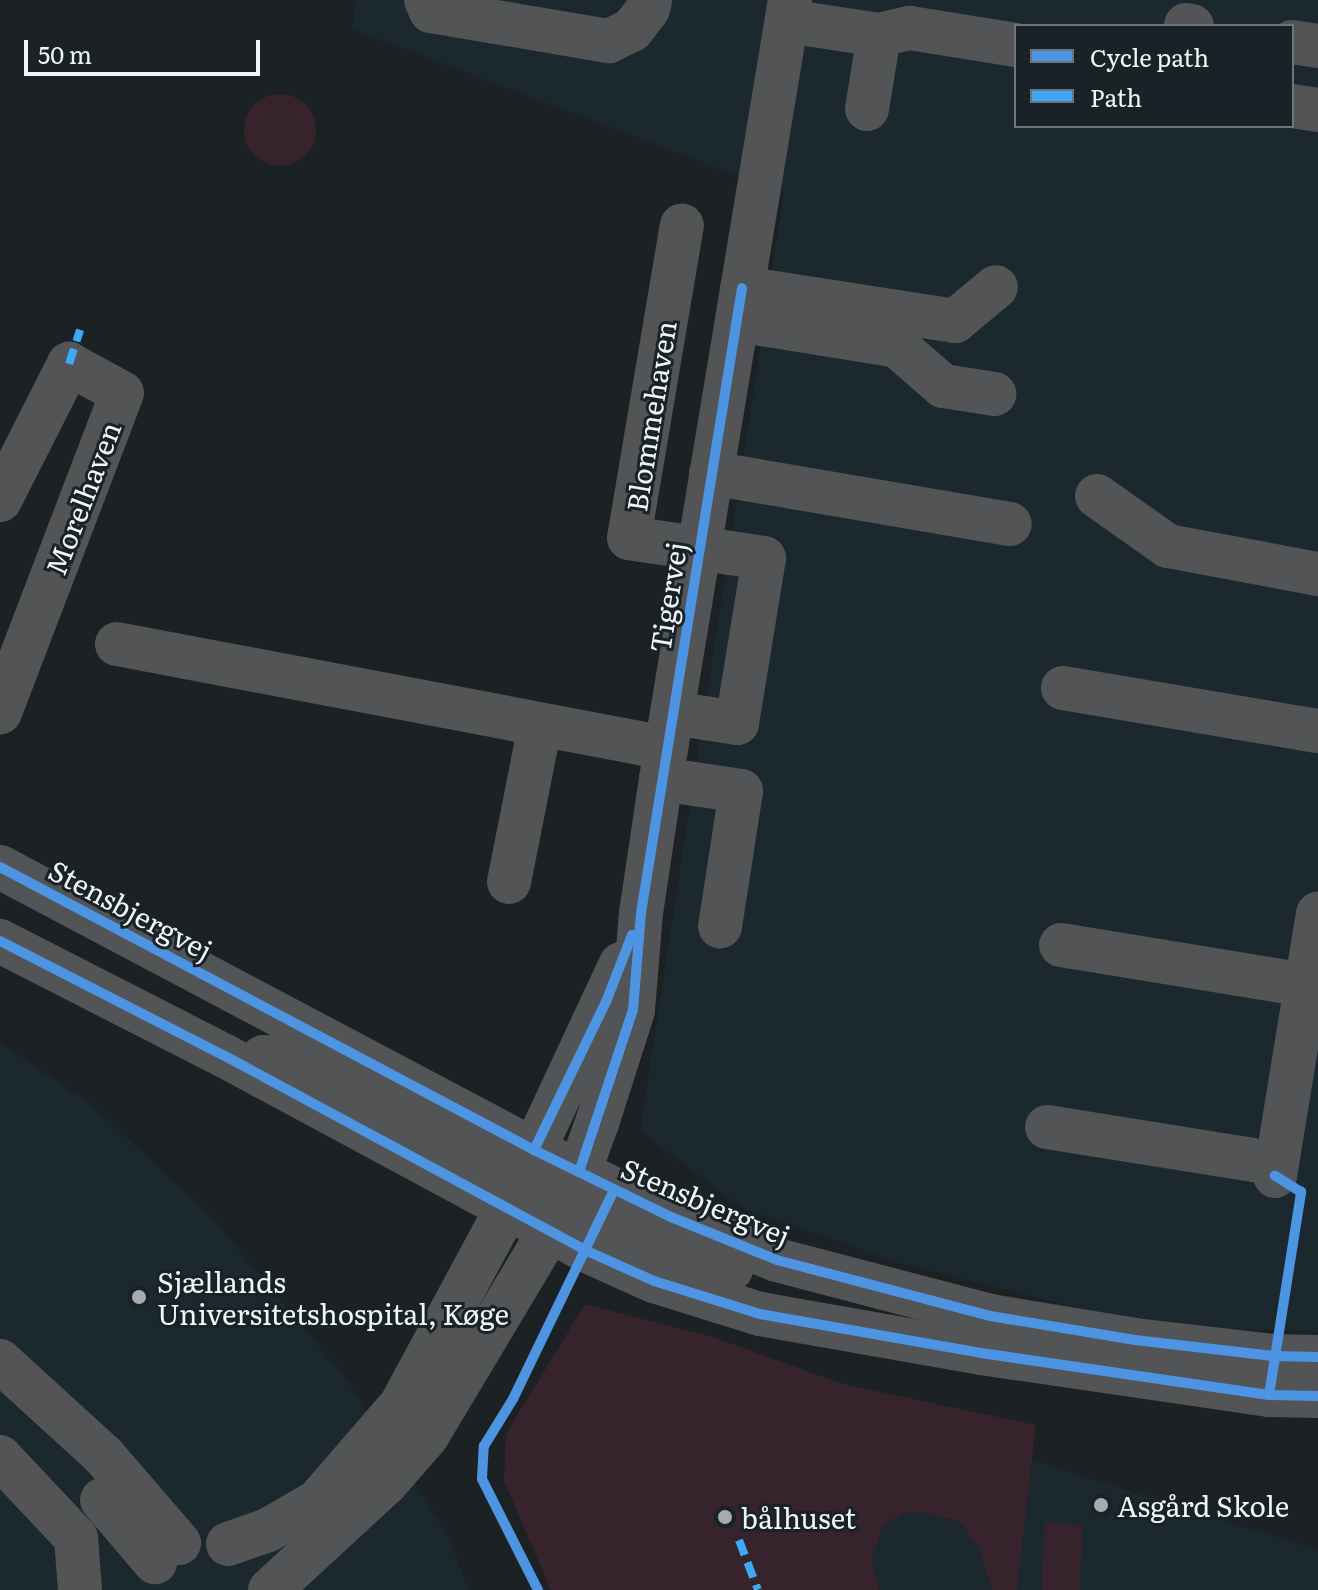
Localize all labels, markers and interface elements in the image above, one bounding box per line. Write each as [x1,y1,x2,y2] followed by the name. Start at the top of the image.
[28,24,264,74] scale bar
[1014,24,1294,128] legend
[38,36,92,71] text: 50 m
[1090,39,1209,74] text: Cycle path
[1090,79,1142,114] text: Path
[618,318,682,514] street label: Blommehaven
[37,417,127,579] street label: Morelhaven
[642,539,692,655] street label: Tigervej
[44,852,218,966] street label: Stensbjergvej
[617,1150,795,1252] street label: Stensbjergvej
[157,1264,509,1330] place label: Sjællands Universitetshospital, Køge
[128,1286,150,1308] marker: Sjællands Universitetshospital, Køge
[1117,1488,1289,1522] place label: Asgård Skole
[1092,1496,1110,1514] marker: Asgård Skole
[741,1500,856,1534] place label: bålhuset
[716,1508,734,1526] marker: bålhuset

